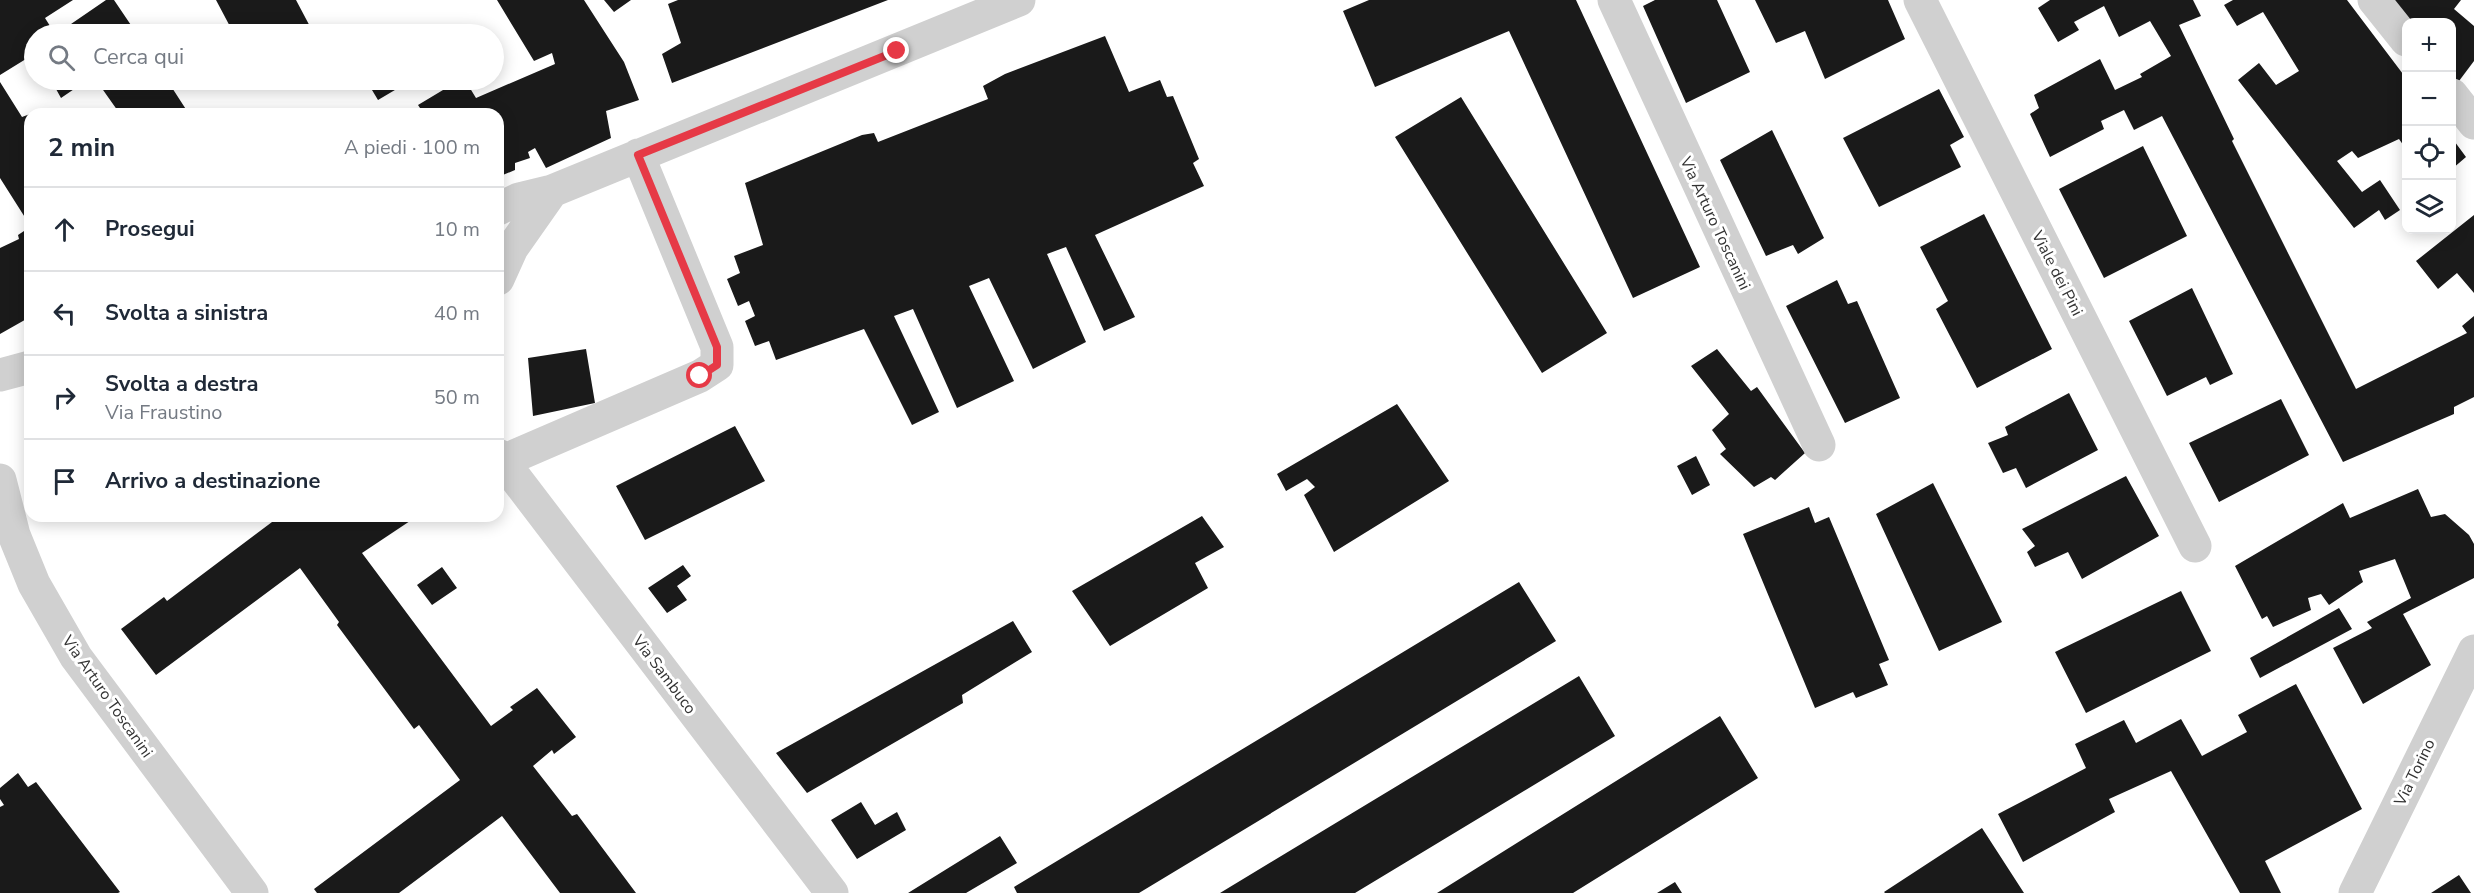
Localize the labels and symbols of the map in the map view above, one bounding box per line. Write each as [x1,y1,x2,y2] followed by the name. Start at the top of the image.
[883,37,909,63] route end
[1674,152,1756,294] street label: Via Arturo Toscanini
[2026,226,2088,320] street label: Viale dei Pini
[686,362,712,388] route start
[56,630,158,762] street label: Via Arturo Toscanini
[627,630,701,719] street label: Via Sambuco
[2389,735,2441,811] street label: Via Torino

